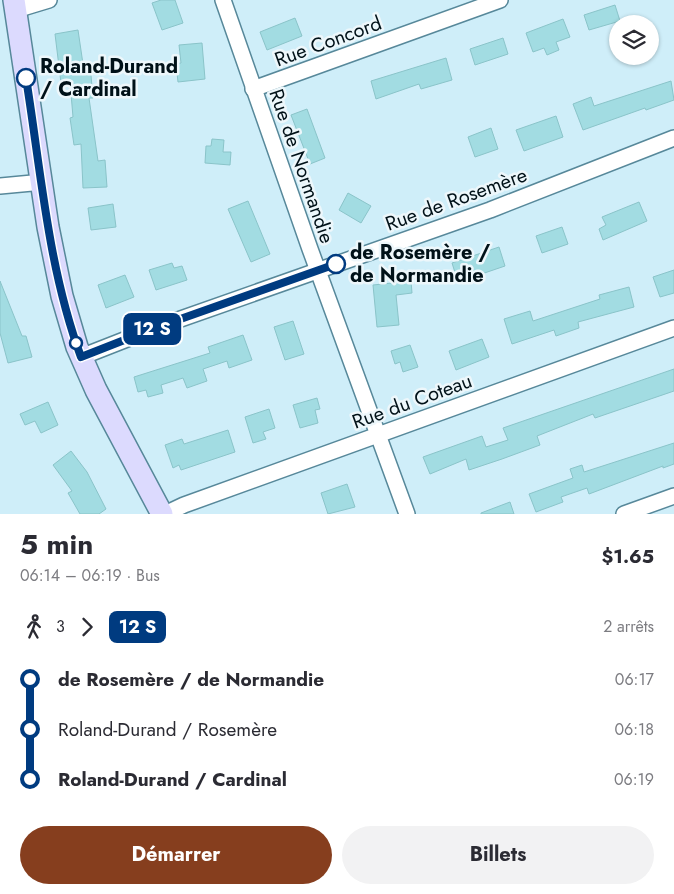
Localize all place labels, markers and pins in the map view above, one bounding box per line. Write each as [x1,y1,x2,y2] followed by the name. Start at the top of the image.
[40,52,178,104] place label: Roland-Durand / Cardinal
[16,68,36,88] marker: Roland-Durand / Cardinal
[350,238,491,290] place label: de Rosemère / de Normandie
[326,254,346,274] marker: de Rosemère / de Normandie
[69,336,83,350] unlabelled marker

